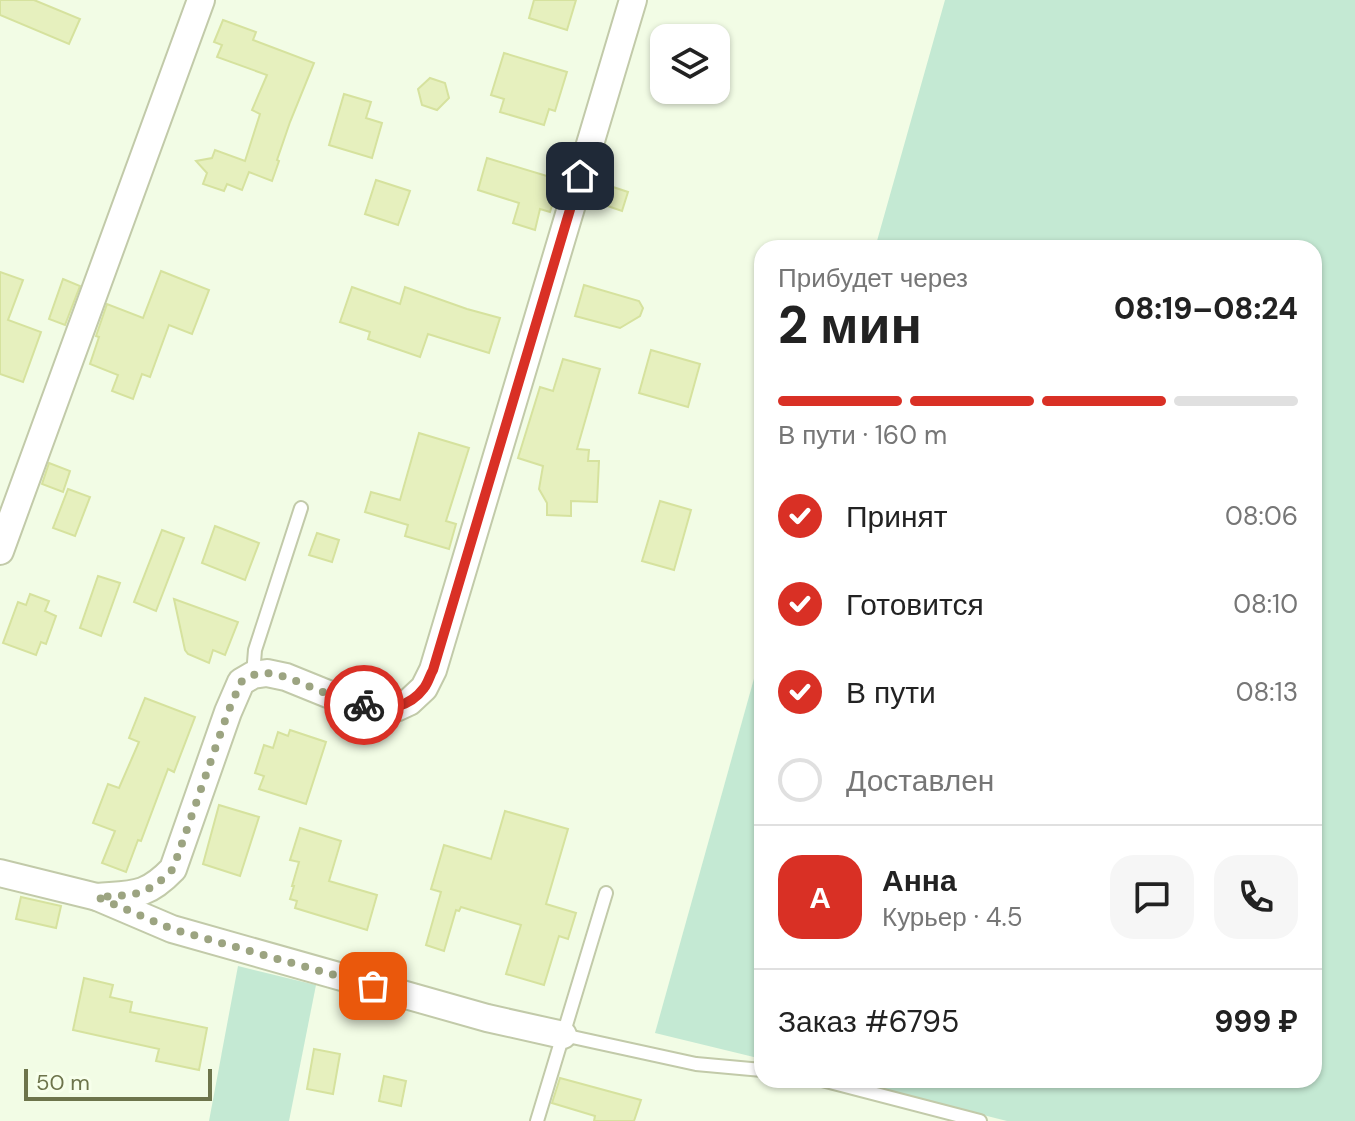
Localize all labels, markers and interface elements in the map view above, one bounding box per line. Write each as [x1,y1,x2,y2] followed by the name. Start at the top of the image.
[650,24,730,104] map controls
[650,24,730,104] button: layers
[546,142,614,210] pin
[558,154,602,198] icon: home
[778,261,968,295] text: Прибудет через
[1114,289,1298,328] text: 08:19–08:24
[778,291,922,359] text: 2 мин
[778,418,947,452] text: В пути · 160 m
[778,494,822,538] icon: check
[846,497,948,536] text: Принят
[1225,499,1298,533] text: 08:06
[778,582,822,626] icon: check
[846,585,984,624] text: Готовится
[1233,587,1298,621] text: 08:10
[324,665,404,745] courier
[778,670,822,714] icon: check
[846,673,936,712] text: В пути
[1236,675,1298,709] text: 08:13
[342,683,386,727] icon: bike
[846,761,994,800] text: Доставлен
[1110,855,1194,939] button: chat
[1214,855,1298,939] button: phone
[882,861,957,900] text: Анна
[809,878,831,917] text: А
[882,900,1023,934] text: Курьер · 4.5
[339,952,407,1020] pin
[351,964,395,1008] icon: bag
[778,1002,959,1041] text: Заказ #6795
[1214,1002,1298,1041] text: 999 ₽
[24,1065,212,1101] scale bar
[36,1068,90,1097] text: 50 m

